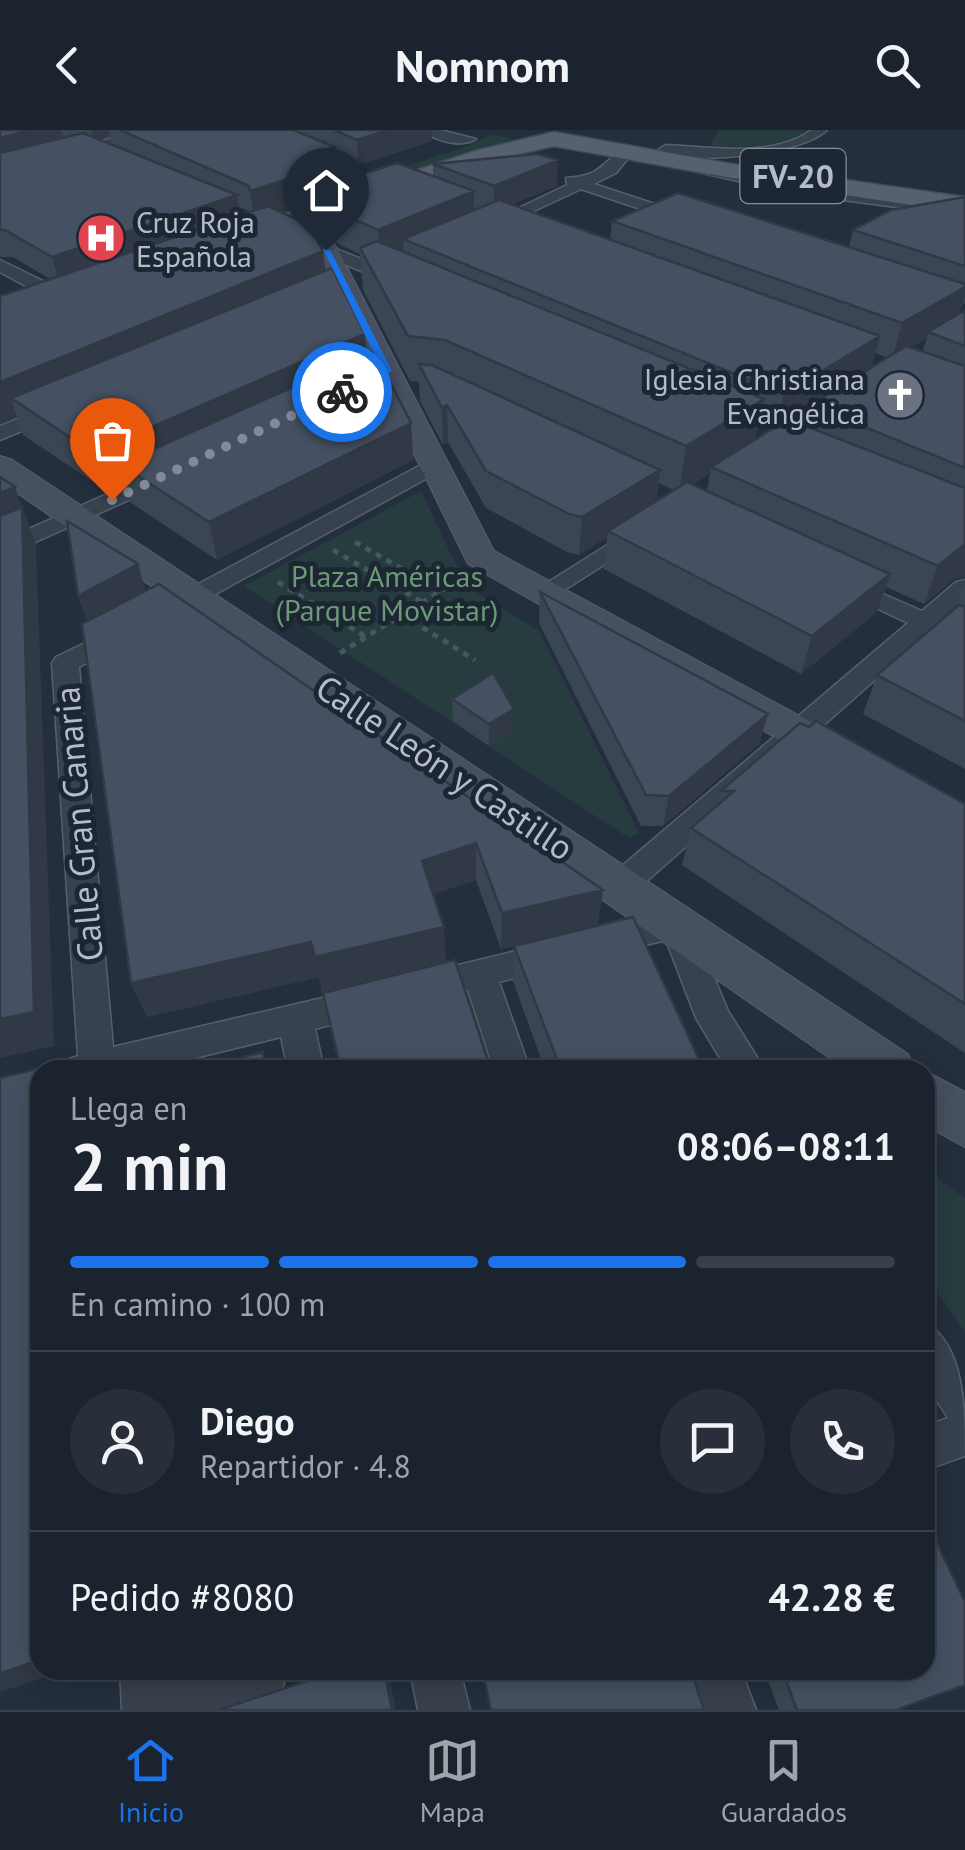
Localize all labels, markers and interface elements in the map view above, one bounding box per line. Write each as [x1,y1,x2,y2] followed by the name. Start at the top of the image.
[395,36,570,94] text: Nomnom
[40,38,95,93] icon: back
[870,38,925,93] icon: search
[284,148,369,251] pin
[740,149,846,203] road number: FV-20
[299,163,354,218] icon: home
[136,202,255,275] place label: Cruz Roja Española
[75,212,127,264] hospital icon: Cruz Roja Española
[292,342,392,442] courier
[644,359,865,432] place label: Iglesia Christiana Evangélica
[315,365,370,420] icon: bike
[874,369,926,421] church icon: Iglesia Christiana Evangélica
[70,398,155,501] pin
[85,413,140,468] icon: bag
[276,556,498,629] park label: Plaza Américas (Parque Movistar)
[307,664,583,870] street label: Calle León y Castillo
[43,685,113,963] street label: Calle Gran Canaria
[70,1087,187,1129] text: Llega en
[677,1121,895,1170] text: 08:06–08:11
[70,1124,229,1208] text: 2 min
[70,1283,325,1325] text: En camino · 100 m
[70,1389,175,1494] button: person
[660,1389,765,1494] button: chat
[790,1389,895,1494] button: phone
[200,1396,295,1445] text: Diego
[200,1445,411,1487] text: Repartidor · 4.8
[70,1572,294,1621] text: Pedido #8080
[768,1572,895,1621] text: 42.28 €
[118,1733,184,1830] tab: Inicio
[420,1733,485,1830] tab: Mapa
[721,1733,847,1830] tab: Guardados

